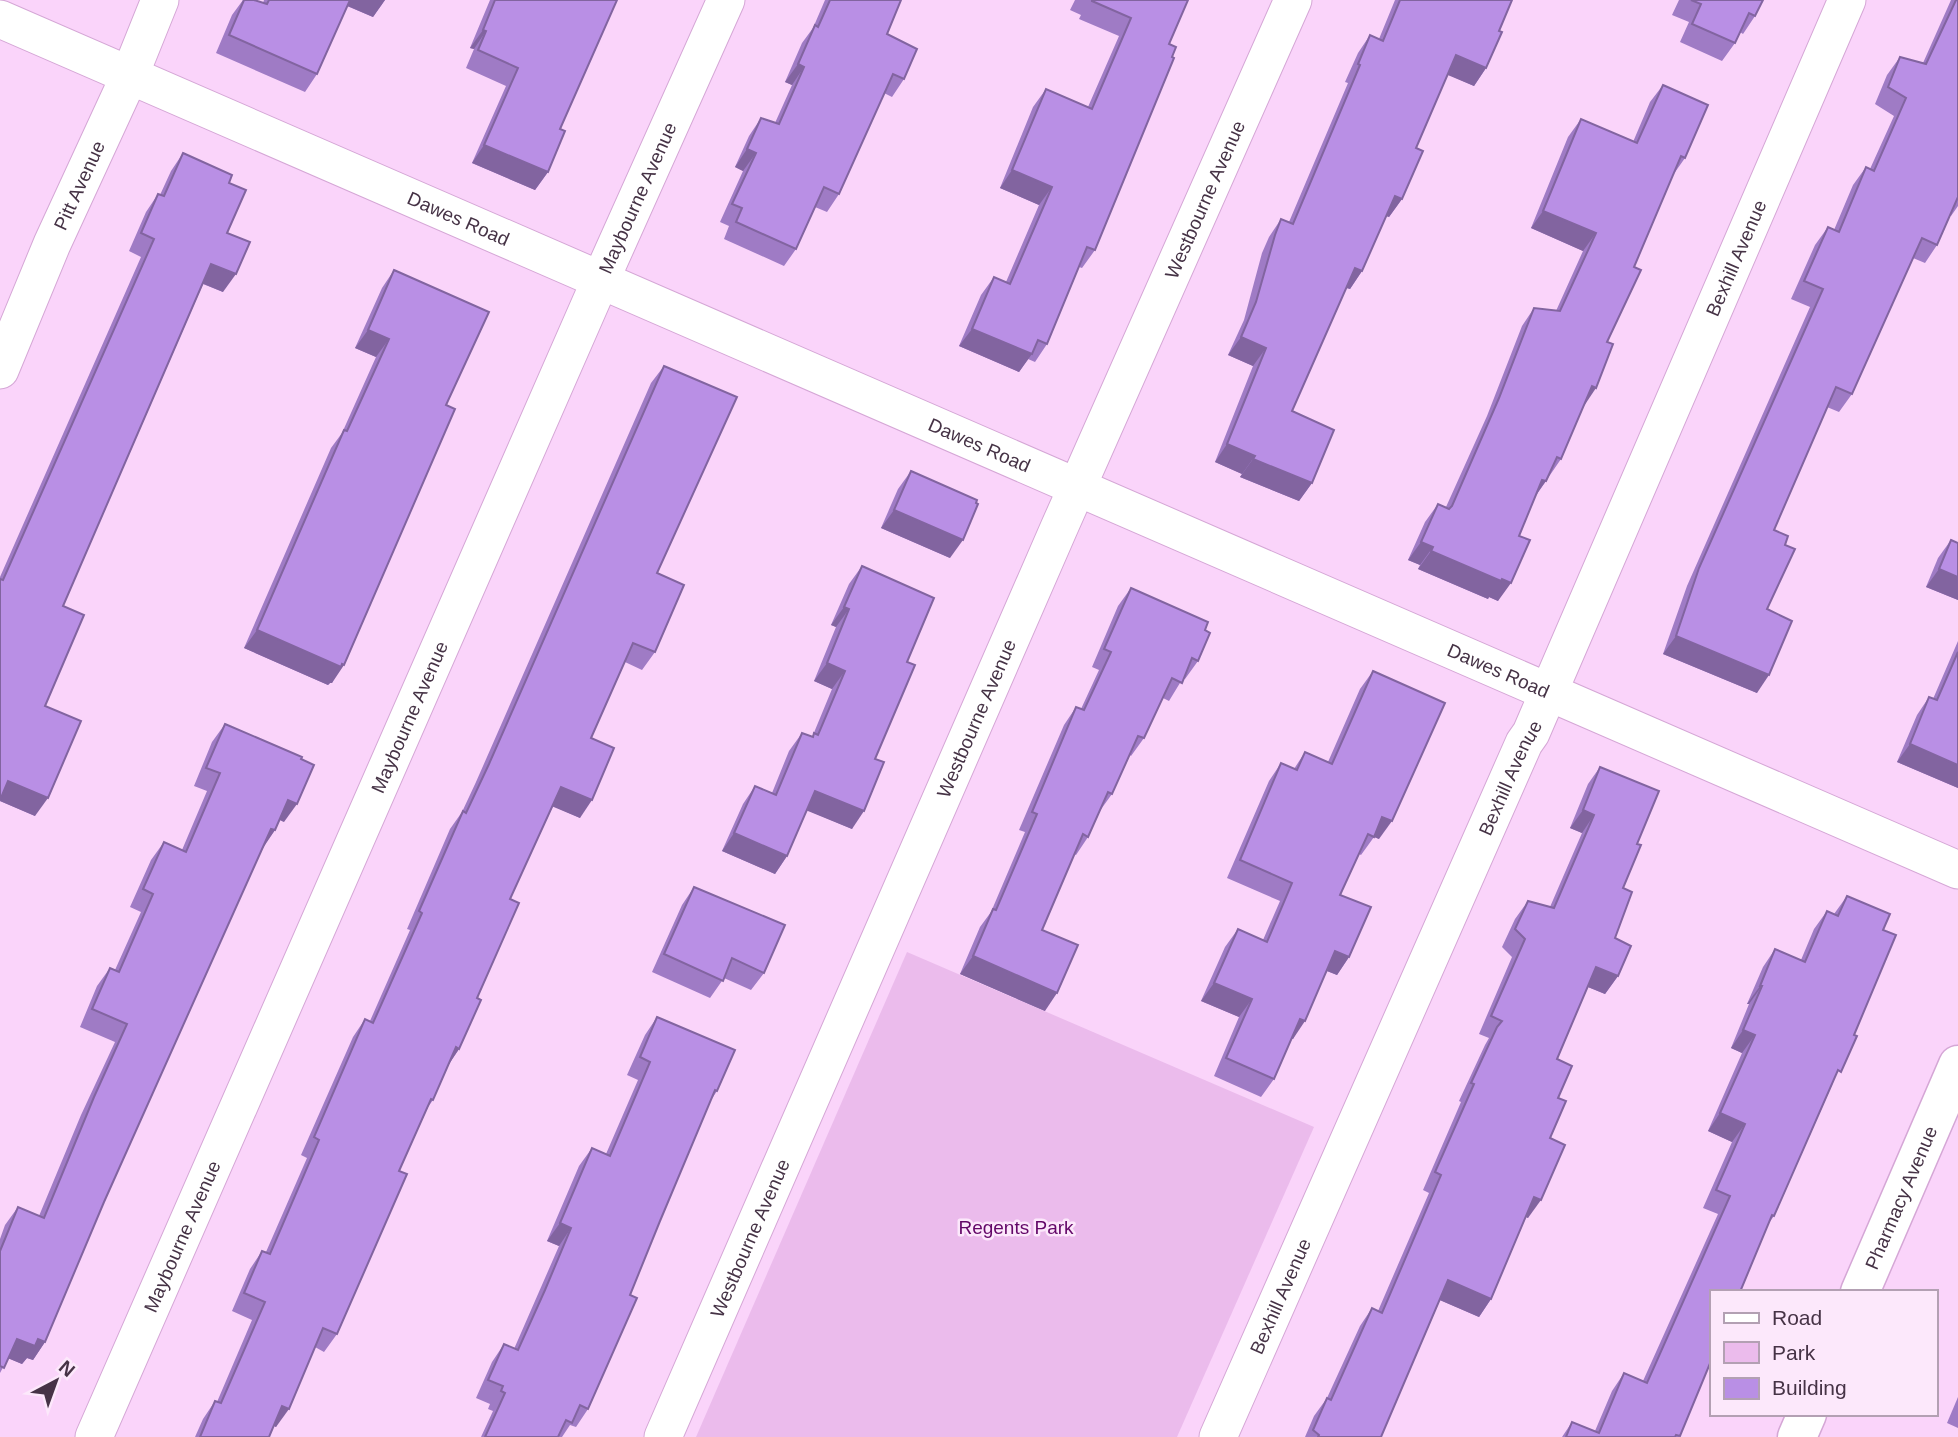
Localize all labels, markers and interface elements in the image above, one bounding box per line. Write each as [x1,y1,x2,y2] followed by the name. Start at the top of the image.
[1161,117,1249,282] street label: Westbourne Avenue
[594,119,680,277] street label: Maybourne Avenue
[49,137,109,233] street label: Pitt Avenue
[404,187,513,250] street label: Dawes Road
[1702,197,1770,319] street label: Bexhill Avenue
[925,413,1034,476] street label: Dawes Road
[932,636,1020,801] street label: Westbourne Avenue
[367,638,452,796] street label: Maybourne Avenue
[1444,639,1553,702] street label: Dawes Road
[1474,717,1546,838] street label: Bexhill Avenue
[1861,1123,1941,1272] street label: Pharmacy Avenue
[706,1156,793,1320] street label: Westbourne Avenue
[139,1157,224,1315] street label: Maybourne Avenue
[958,1217,1074,1238] park label: Regents Park
[1245,1235,1315,1357] street label: Bexhill Avenue
[1710,1290,1937,1416] legend
[1772,1306,1822,1329] text: Road
[1772,1341,1816,1364] text: Park
[21,1346,91,1416] north arrow
[55,1356,79,1381] text: N
[1772,1376,1847,1399] text: Building

